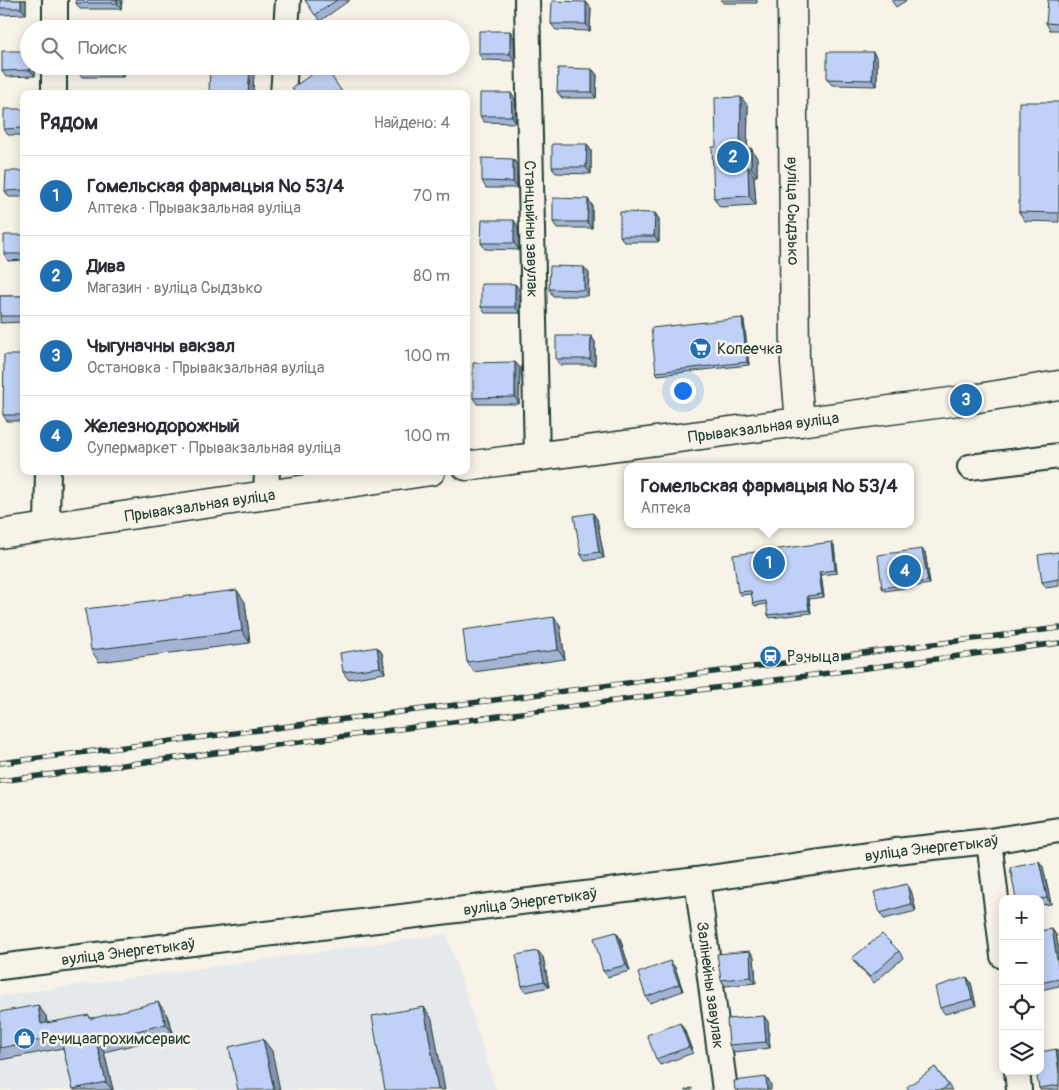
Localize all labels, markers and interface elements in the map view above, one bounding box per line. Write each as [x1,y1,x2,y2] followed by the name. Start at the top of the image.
[20,20,470,75] search box
[38,34,66,62] icon: search
[78,36,128,60] text: Поиск
[40,109,98,136] text: Рядом
[374,113,450,133] text: Найдено: 4
[717,138,749,176] pin: 2
[782,157,803,266] street label: вуліца Сыдзько
[520,160,543,298] street label: Станцыйны завулак
[87,174,344,198] text: Гомельская фармацыя № 53/4
[53,186,59,206] text: 1
[413,186,450,206] text: 70 m
[87,198,301,218] text: Аптека · Прывакзальная вуліца
[87,254,125,278] text: Дива
[52,266,60,286] text: 2
[413,266,450,286] text: 80 m
[87,278,262,298] text: Магазин · вуліца Сыдзько
[87,334,235,358] text: Чыгуначны вакзал
[689,336,713,360] supermarket icon: Копеечка
[717,339,783,359] place label: Копеечка
[52,346,60,366] text: 3
[404,346,450,366] text: 100 m
[87,358,324,378] text: Остановка · Прывакзальная вуліца
[670,378,696,404] your location
[950,381,982,419] pin: 3
[687,408,840,448] street label: Прывакзальная вуліца
[87,414,240,438] text: Железнодорожный
[51,426,61,446] text: 4
[404,426,450,446] text: 100 m
[87,438,341,458] text: Супермаркет · Прывакзальная вуліца
[624,463,914,528] popup
[641,474,897,498] text: Гомельская фармацыя № 53/4
[123,485,277,527] street label: Прывакзальная вуліца
[641,498,691,518] text: Аптека
[753,544,785,582] pin: 1
[889,552,921,590] pin: 4
[759,644,783,668] station icon: Рэчыца
[787,647,839,667] place label: Рэчыца
[863,831,1000,866] street label: вуліца Энергетыкаў
[462,884,598,920] street label: вуліца Энергетыкаў
[999,895,1044,1075] map controls
[999,895,1044,940] button: +
[692,921,728,1050] street label: Залінейны завулак
[60,934,196,970] street label: вуліца Энергетыкаў
[999,940,1044,985] button: −
[999,985,1044,1030] button: locate
[13,1026,37,1050] shop icon: Речицаагрохимсервис
[41,1029,191,1049] place label: Речицаагрохимсервис
[999,1030,1044,1075] button: layers

